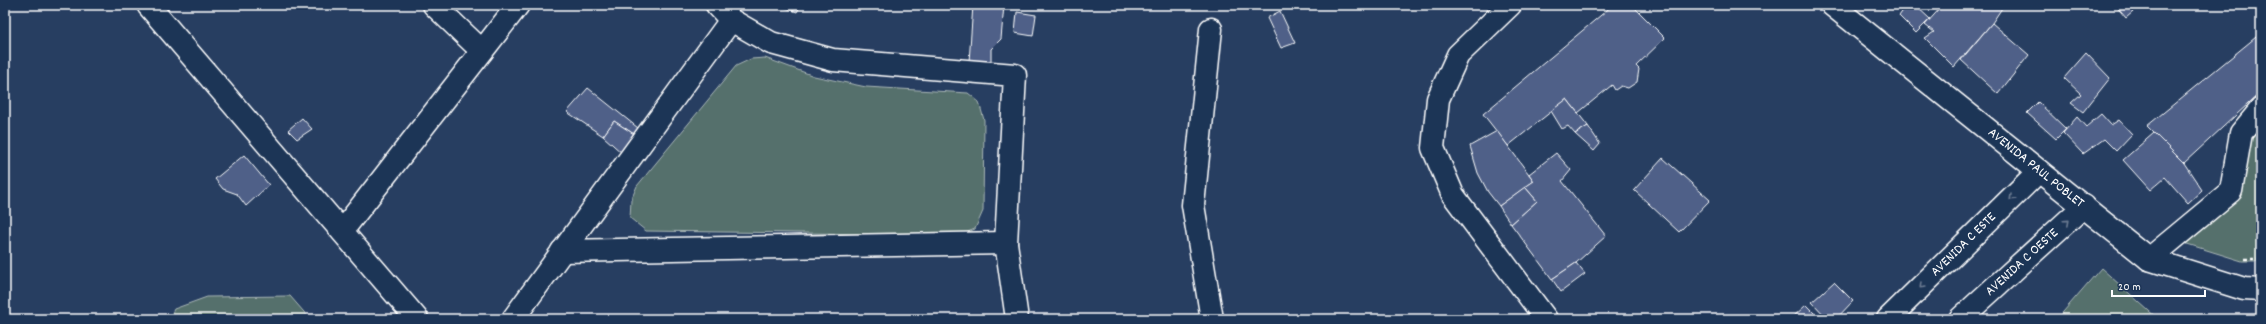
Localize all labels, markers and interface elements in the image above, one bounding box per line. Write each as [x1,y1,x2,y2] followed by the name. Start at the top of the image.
[1983,123,2089,213] street label: AVENIDA PAUL POBLET
[2009,193,2017,201] one-way arrow
[1926,208,2001,282] street label: AVENIDA C ESTE
[2062,219,2070,227] one-way arrow
[1981,223,2064,301] street label: AVENIDA C OESTE
[2112,272,2205,298] scale bar
[2118,279,2141,296] text: 20 m
[1919,281,1927,289] one-way arrow

